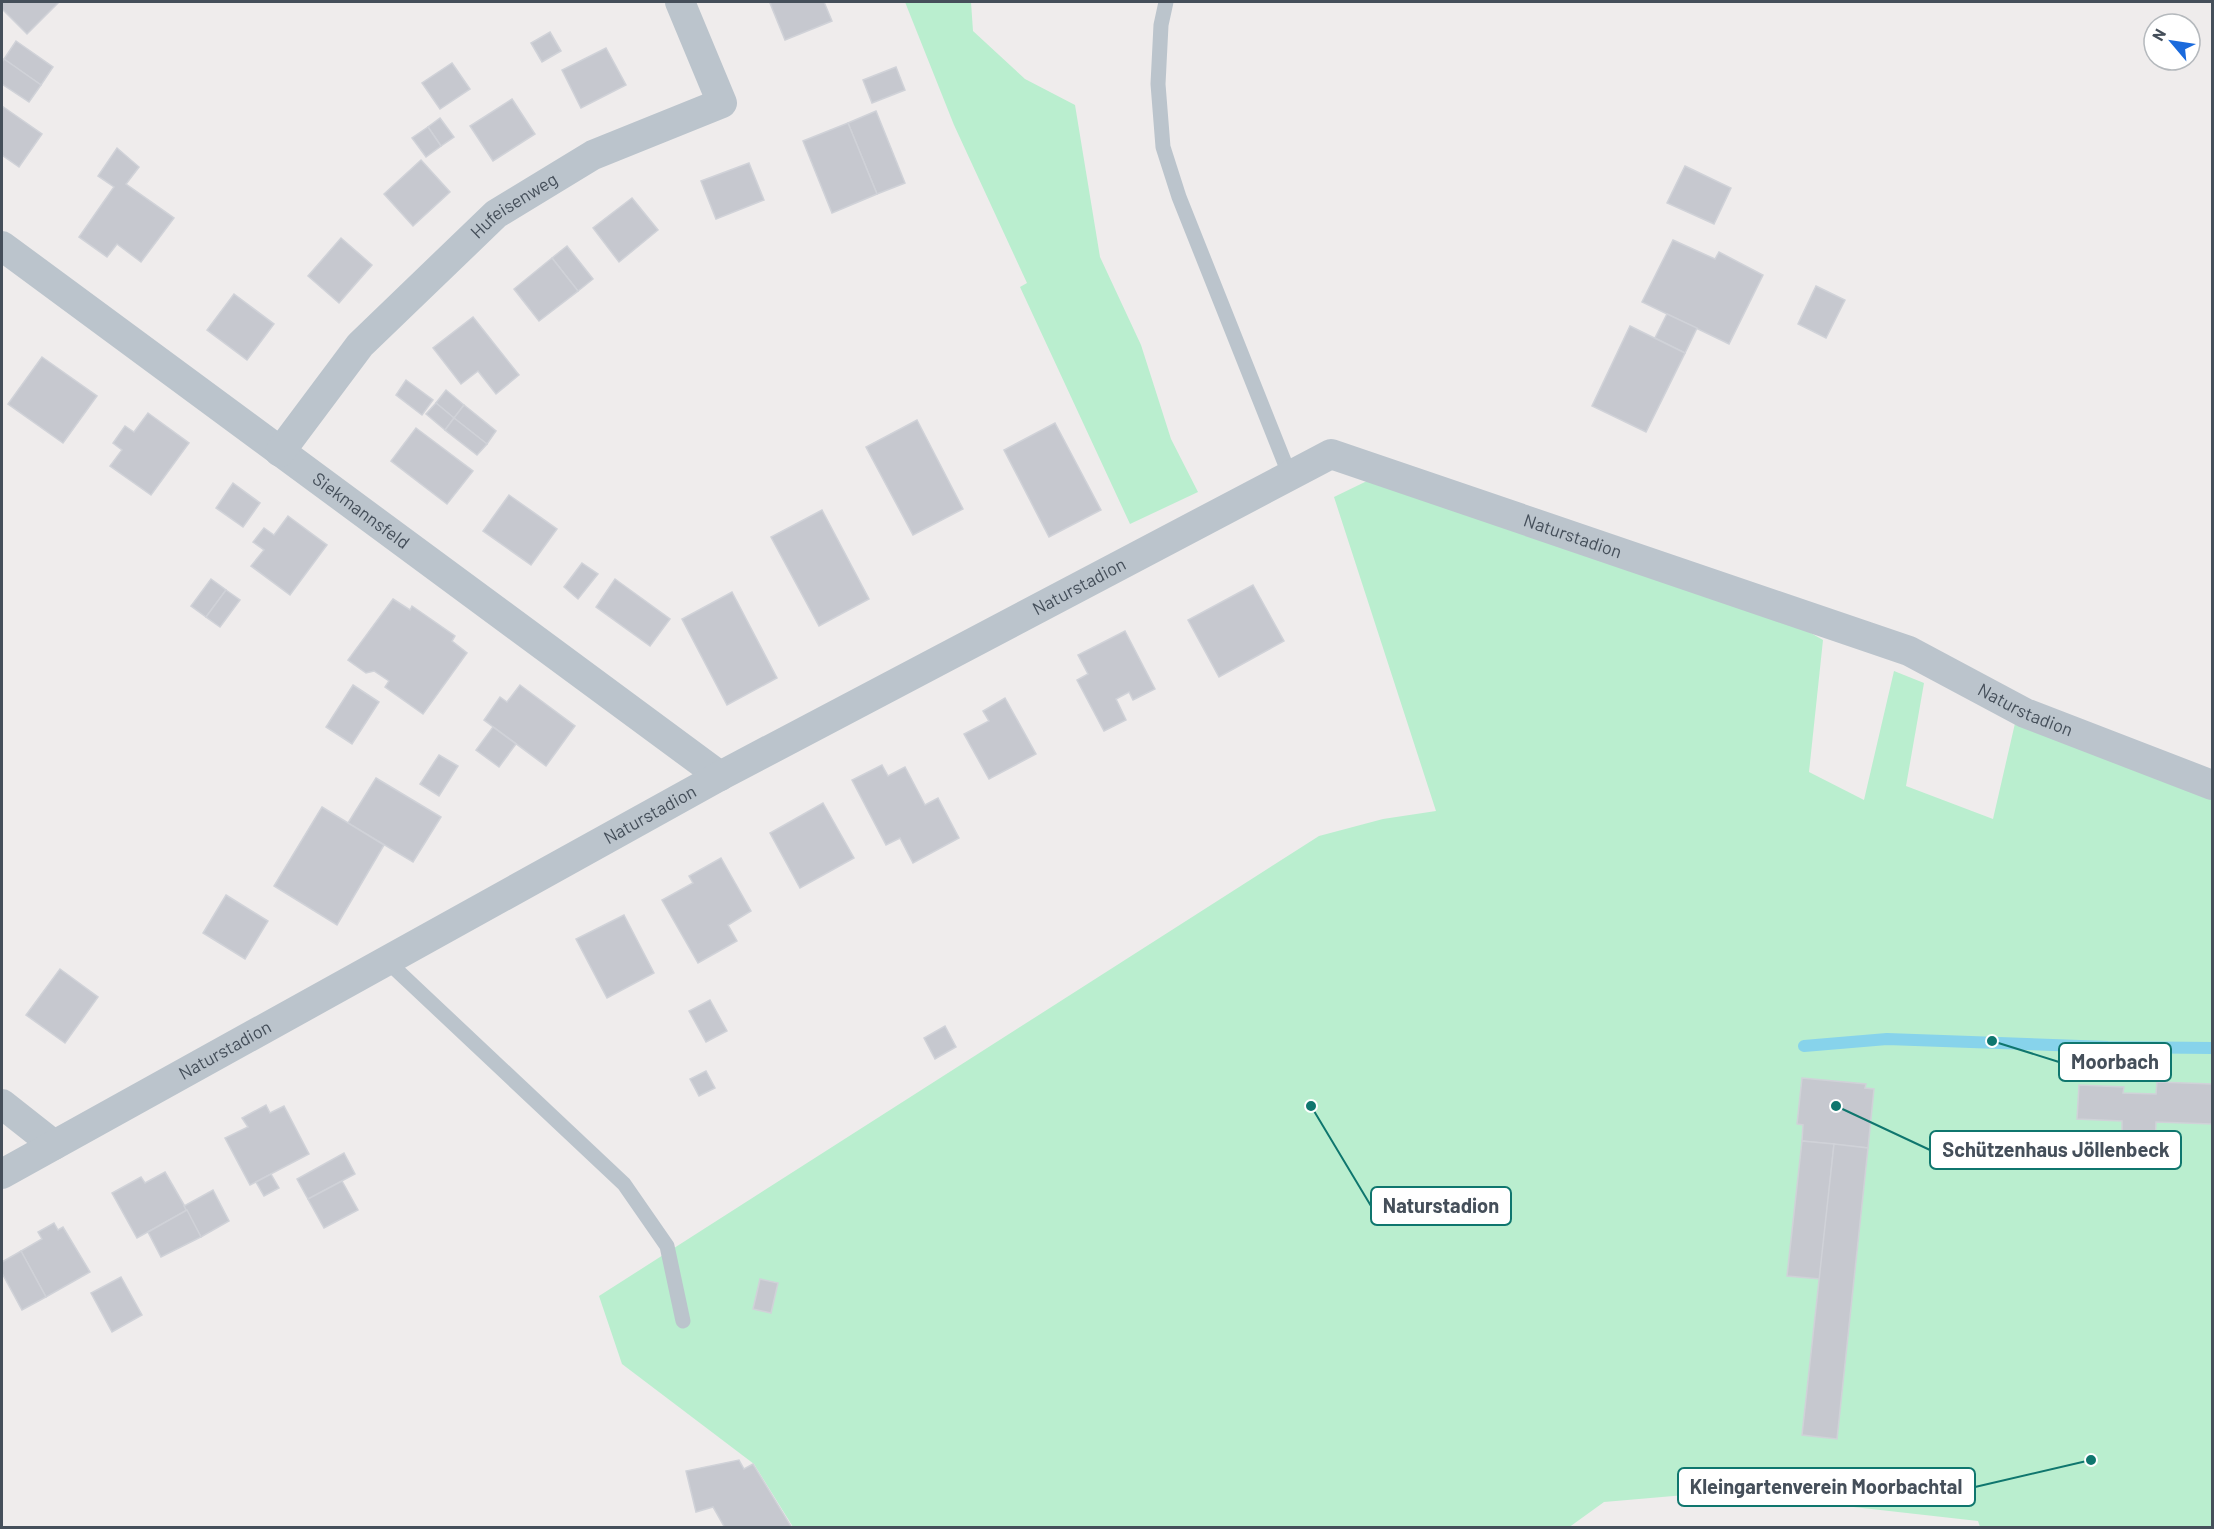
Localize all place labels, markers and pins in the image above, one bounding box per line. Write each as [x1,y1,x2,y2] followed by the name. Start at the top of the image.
[2059,1043,2171,1081] callout: Moorbach
[1930,1131,2181,1169] callout: Schützenhaus Jöllenbeck
[1371,1187,1511,1225] callout: Naturstadion
[1678,1468,1975,1506] callout: Kleingartenverein Moorbachtal

